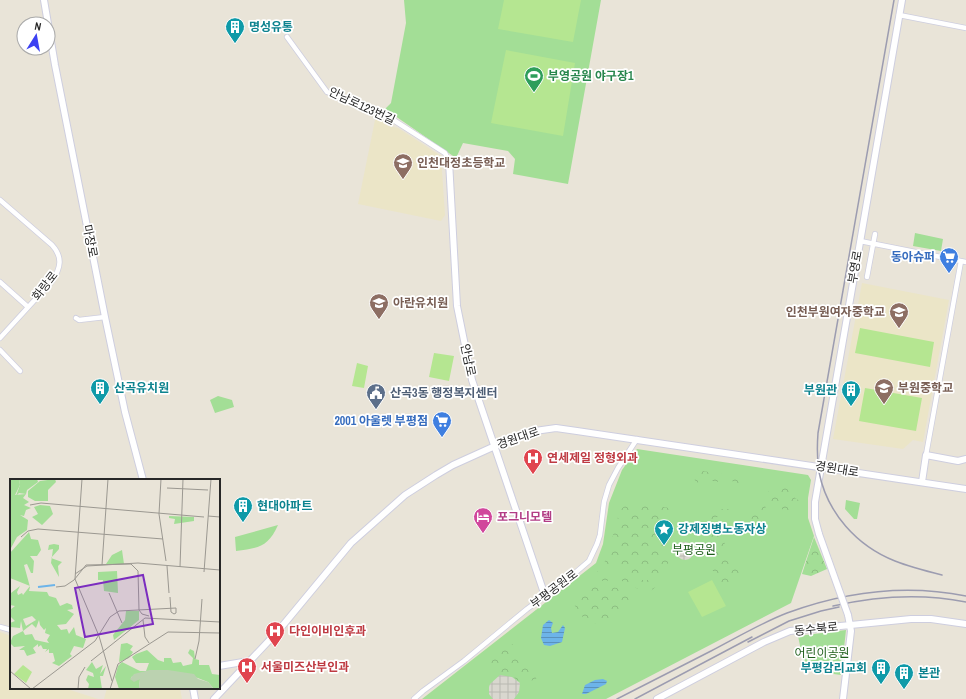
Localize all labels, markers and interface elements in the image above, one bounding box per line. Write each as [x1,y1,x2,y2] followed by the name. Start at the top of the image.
[16,16,56,56] north arrow
[224,16,246,44] building icon: 명성유통
[33,19,42,34] text: N
[249,19,293,35] place label: 명성유통
[523,65,545,93] sports icon: 부영공원 야구장1
[548,68,634,84] place label: 부영공원 야구장1
[326,84,398,128] street label: 안남로123번길
[392,152,414,180] school or university icon: 인천대정초등학교
[417,155,505,171] place label: 인천대정초등학교
[79,223,101,259] street label: 마장로
[938,246,960,274] supermarket icon: 동아슈퍼
[844,249,866,285] street label: 부영로
[891,249,935,265] place label: 동아슈퍼
[28,268,62,304] street label: 화랑로
[368,292,390,320] school or university icon: 아란유치원
[393,295,448,311] place label: 아란유치원
[888,301,910,329] school or university icon: 인천부원여자중학교
[786,304,885,320] place label: 인천부원여자중학교
[457,342,479,378] street label: 안남로
[89,377,111,405] building icon: 산곡유치원
[873,377,895,405] school or university icon: 부원중학교
[840,379,862,407] building icon: 부원관
[114,380,169,396] place label: 산곡유치원
[898,380,953,396] place label: 부원중학교
[365,382,387,410] public building icon: 산곡3동 행정복지센터
[804,382,837,398] place label: 부원관
[390,385,498,401] place label: 산곡3동 행정복지센터
[431,410,453,438] supermarket icon: 2001 아울렛 부평점
[334,413,428,429] place label: 2001 아울렛 부평점
[495,423,541,453] street label: 경원대로
[522,447,544,475] hospital icon: 연세제일 정형외과
[547,450,638,466] place label: 연세제일 정형외과
[814,458,860,480] street label: 경원대로
[10,479,220,689] inset map
[232,495,254,523] building icon: 현대아파트
[257,498,312,514] place label: 현대아파트
[472,506,494,534] hotel icon: 포그니모텔
[497,509,552,525] place label: 포그니모텔
[653,518,675,546] place icon: 강제징병노동자상
[678,521,766,537] place label: 강제징병노동자상
[672,542,716,558] park label: 부평공원
[527,566,581,612] street label: 부평공원로
[793,619,839,639] street label: 동수북로
[264,620,286,648] hospital icon: 다인이비인후과
[289,623,366,639] place label: 다인이비인후과
[794,645,850,661] park label: 어린이공원
[236,656,258,684] hospital icon: 서울미즈산부인과
[870,657,892,685] building icon: 부평감리교회
[261,659,349,675] place label: 서울미즈산부인과
[801,660,867,676] place label: 부평감리교회
[893,662,915,690] building icon: 본관
[918,665,940,681] place label: 본관

